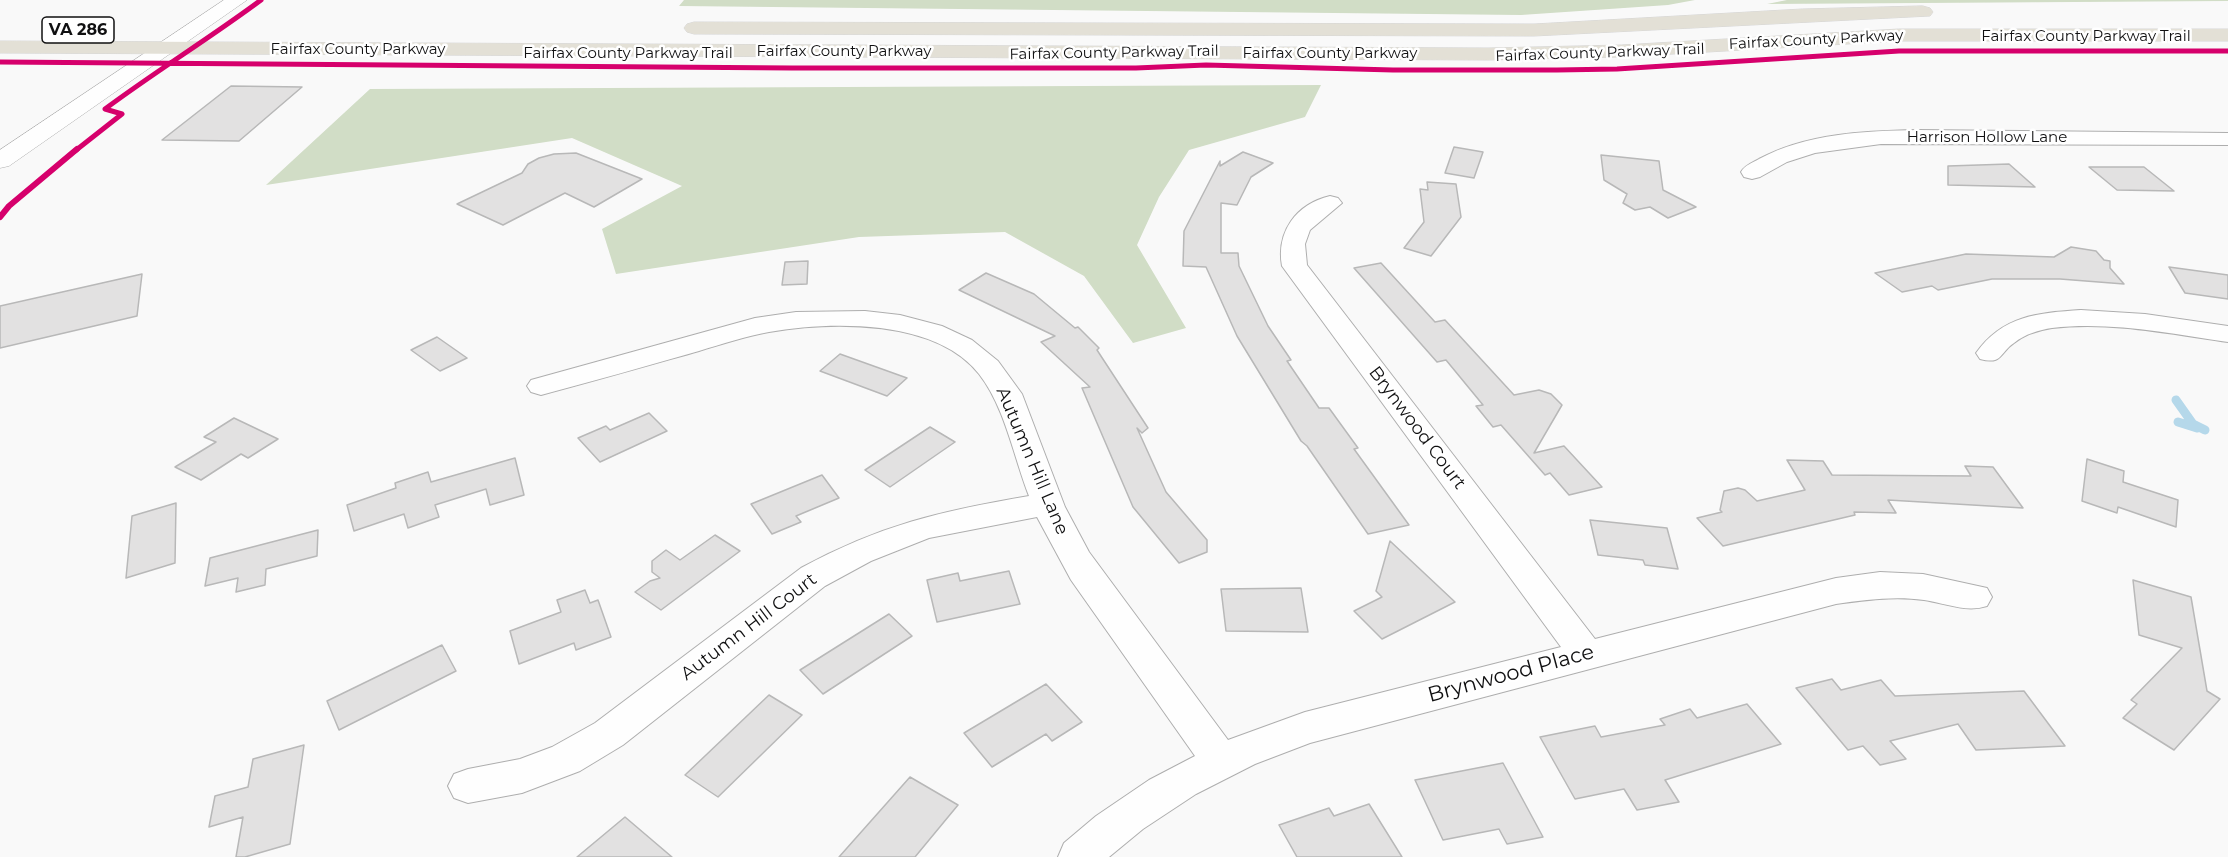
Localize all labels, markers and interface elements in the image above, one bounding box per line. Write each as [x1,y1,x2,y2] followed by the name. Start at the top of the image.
[42,17,114,43] road number: VA 286
[1728,26,1904,54] street label: Fairfax County Parkway
[1981,28,2191,46] street label: Fairfax County Parkway Trail
[1495,40,1705,66] street label: Fairfax County Parkway Trail
[271,41,445,59] street label: Fairfax County Parkway
[1009,42,1219,64] street label: Fairfax County Parkway Trail
[757,43,931,61] street label: Fairfax County Parkway
[523,45,733,63] street label: Fairfax County Parkway Trail
[1243,45,1417,63] street label: Fairfax County Parkway
[1907,129,2067,147] street label: Harrison Hollow Lane
[1364,362,1470,494] street label: Brynwood Court
[991,384,1073,538] street label: Autumn Hill Lane
[677,569,821,685] street label: Autumn Hill Court
[1425,640,1597,708] street label: Brynwood Place

